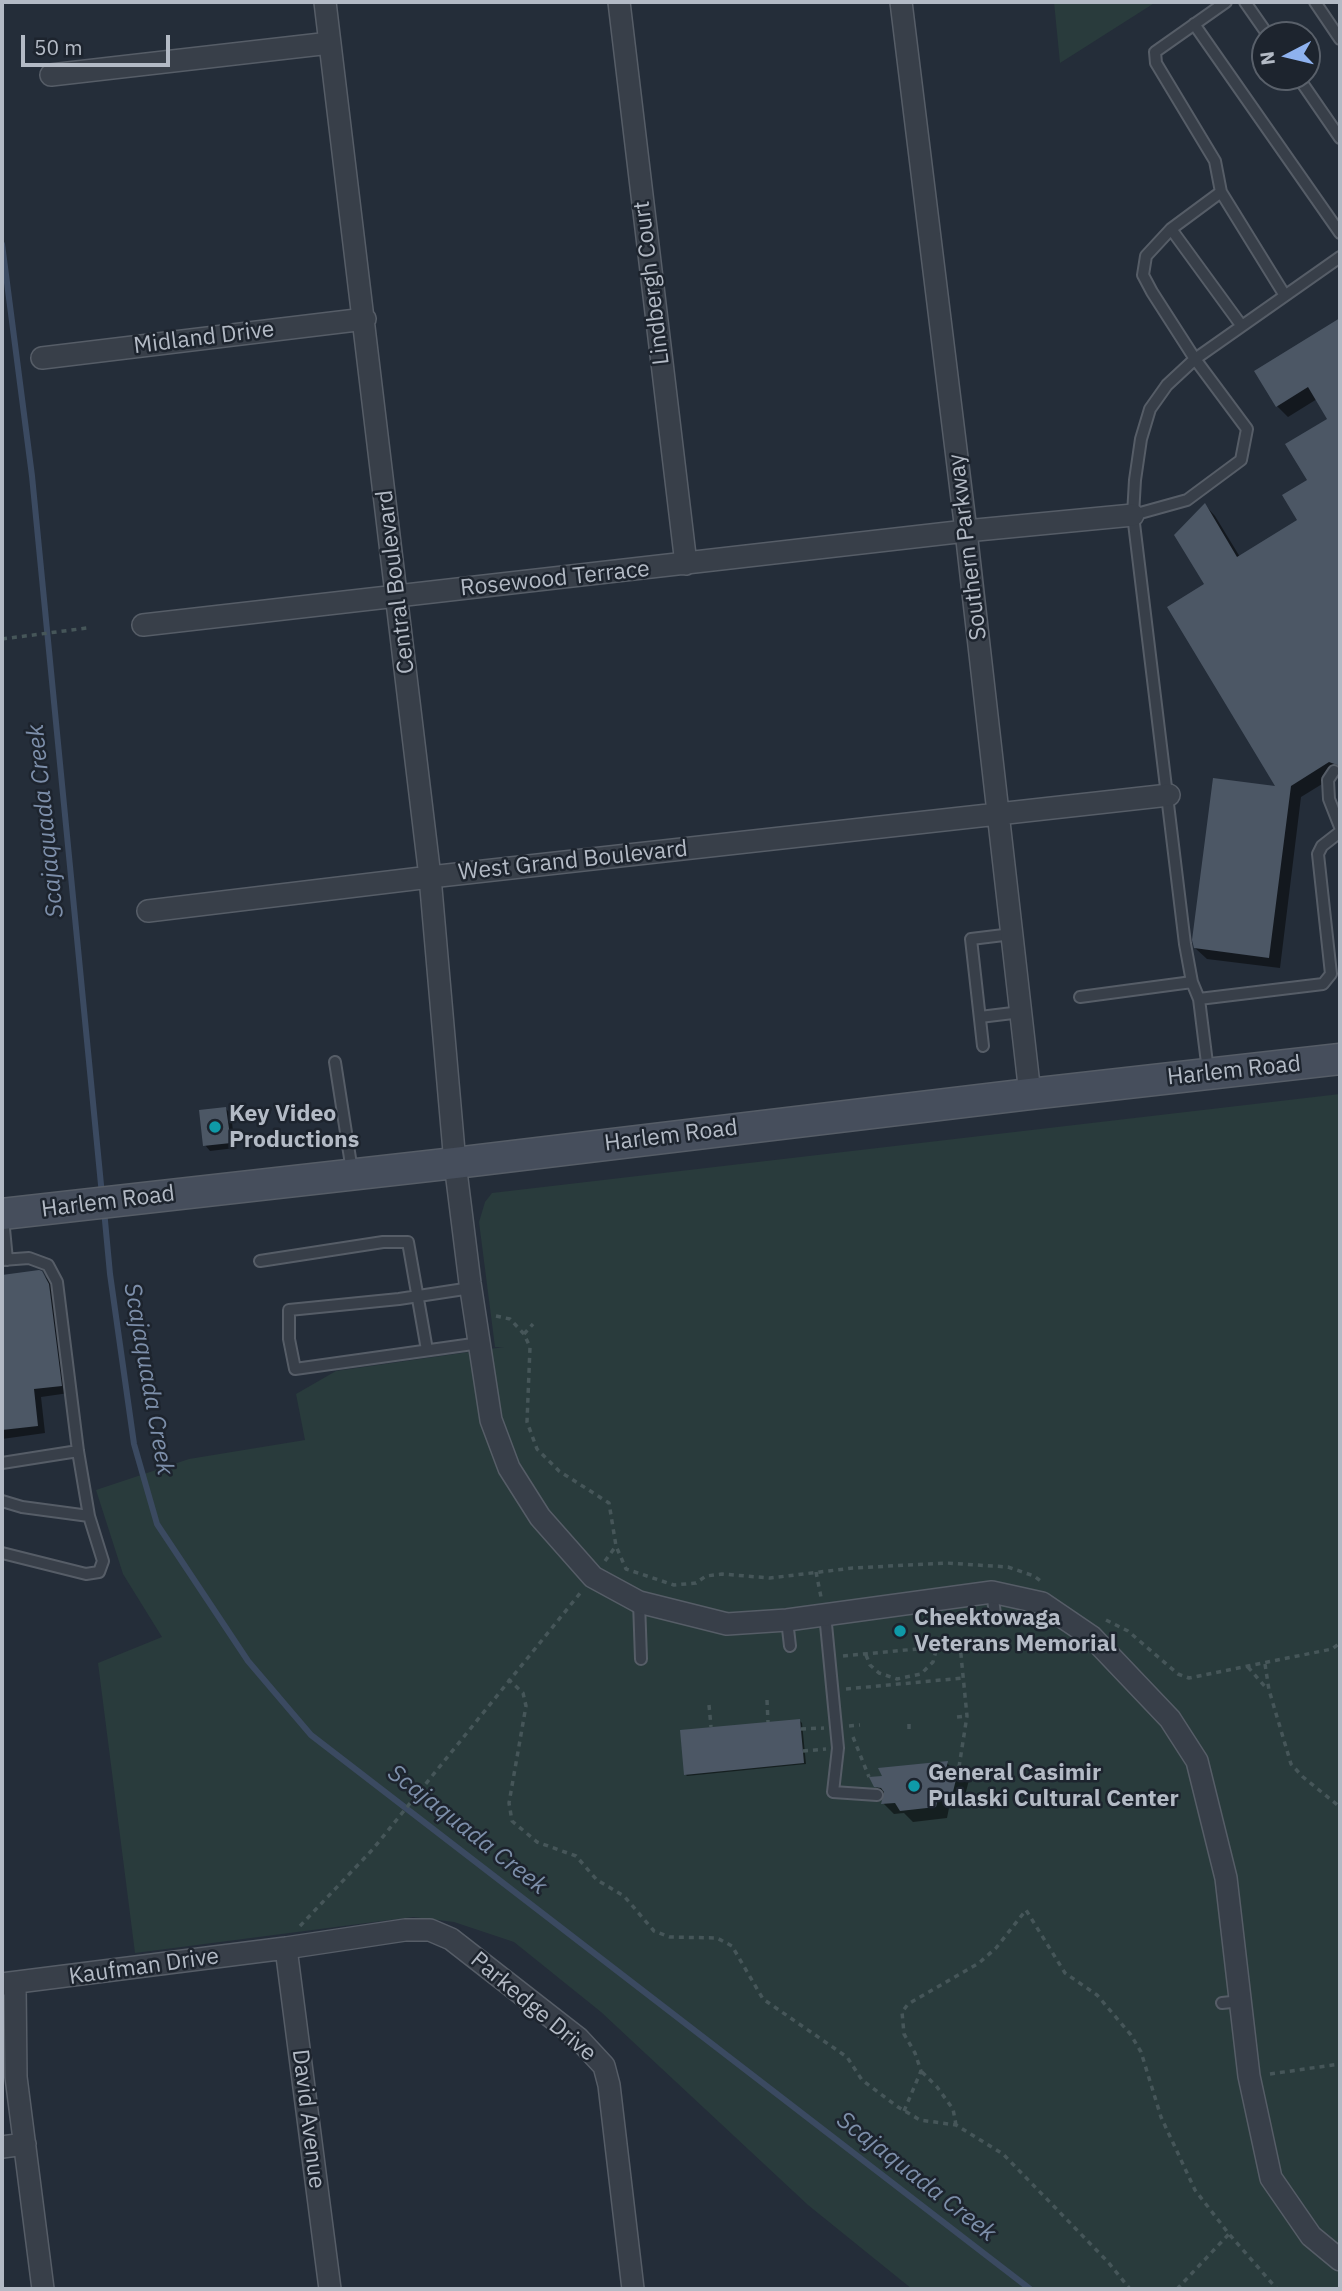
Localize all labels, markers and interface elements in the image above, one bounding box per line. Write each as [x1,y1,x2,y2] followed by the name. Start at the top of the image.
[24,21,173,65] scale bar
[1251,21,1321,91] north arrow
[34,33,83,61] text: 50 m
[1254,50,1280,67] text: N
[628,199,676,367] street label: Lindbergh Court
[132,316,276,360] street label: Midland Drive
[943,452,993,642] street label: Southern Parkway
[371,488,421,676] street label: Central Boulevard
[459,555,651,603] street label: Rosewood Terrace
[22,723,70,919] water label: Scajaquada Creek
[457,835,689,887] street label: West Grand Boulevard
[1166,1050,1302,1092] street label: Harlem Road
[229,1100,359,1154] place label: Key Video Productions
[603,1114,739,1158] street label: Harlem Road
[207,1119,223,1135] marker: Key Video Productions
[40,1180,176,1224] street label: Harlem Road
[117,1281,179,1477] water label: Scajaquada Creek
[914,1604,1117,1658] place label: Cheektowaga Veterans Memorial
[892,1623,908,1639] marker: Cheektowaga Veterans Memorial
[382,1759,552,1901] water label: Scajaquada Creek
[928,1759,1179,1813] place label: General Casimir Pulaski Cultural Center
[906,1778,922,1794] marker: General Casimir Pulaski Cultural Center
[67,1943,221,1991] street label: Kaufman Drive
[465,1946,601,2068] street label: Parkedge Drive
[286,2048,330,2190] street label: David Avenue
[831,2106,1001,2248] water label: Scajaquada Creek

